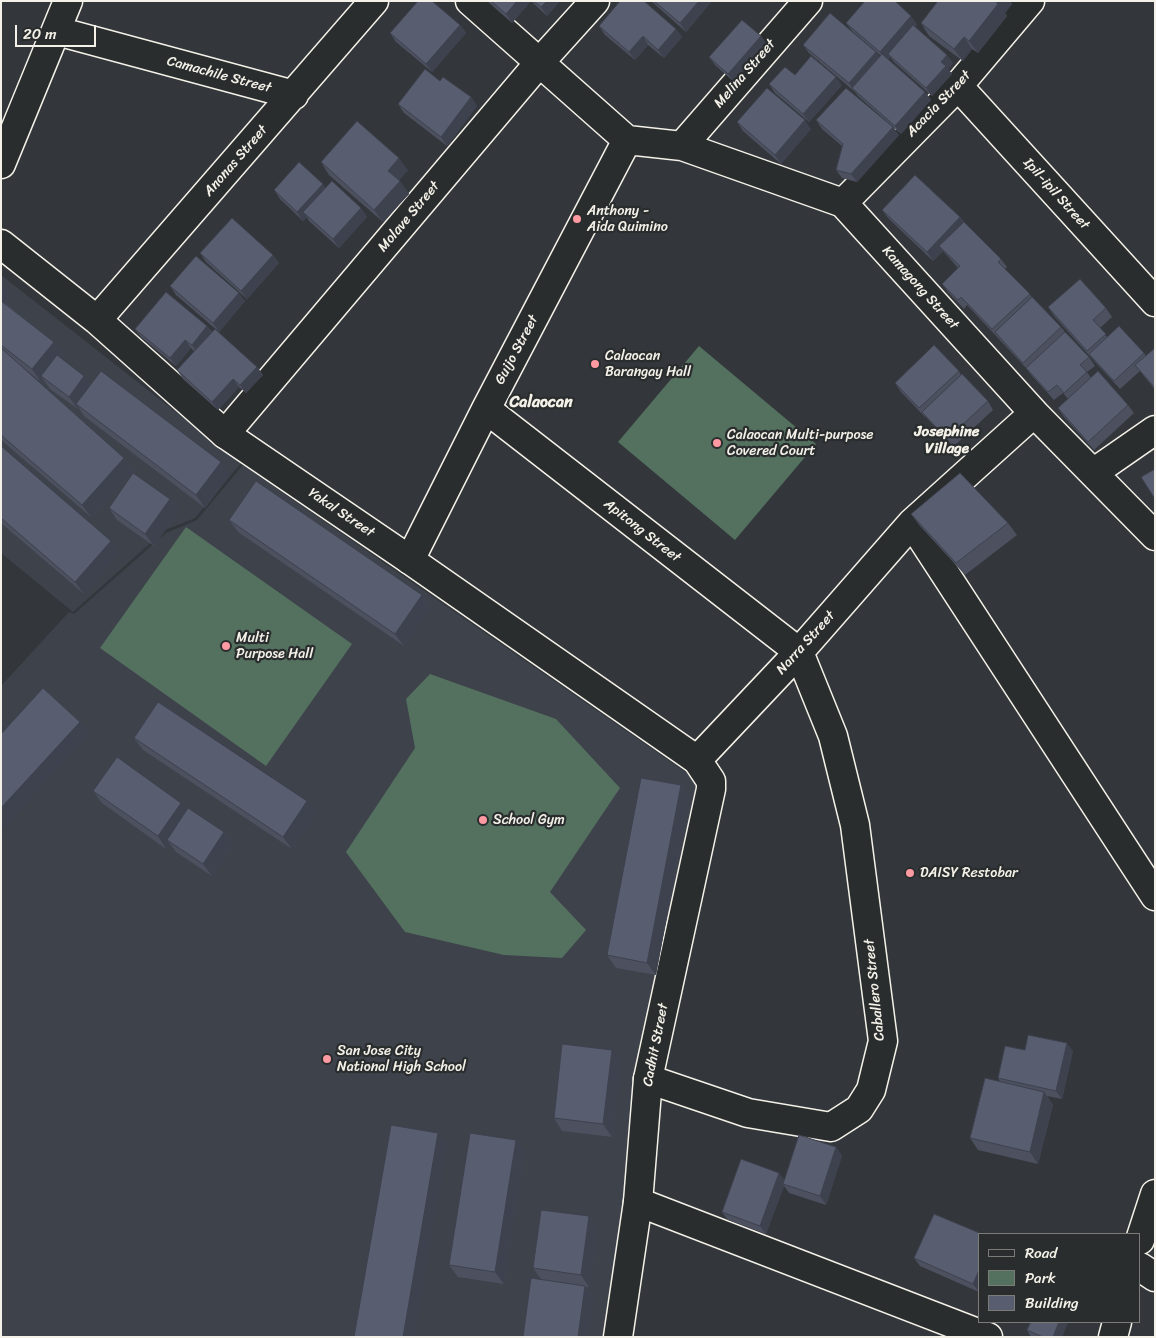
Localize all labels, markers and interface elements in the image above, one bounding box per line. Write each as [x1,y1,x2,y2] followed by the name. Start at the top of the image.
[18,15,99,47] scale bar
[23,21,57,47] text: 20 m
[711,36,779,112] street label: Melina Street
[165,53,273,97] street label: Camachile Street
[903,67,975,141] street label: Acacia Street
[201,122,271,200] street label: Anonas Street
[1019,155,1093,233] street label: Ipil-ipil Street
[375,178,443,256] street label: Molave Street
[587,203,668,236] place label: Anthony - Aida Quimino
[571,213,583,225] marker: Anthony - Aida Quimino
[878,243,962,333] street label: Kamagong Street
[492,313,542,387] street label: Guijo Street
[605,348,691,381] place label: Calaocan Barangay Hall
[589,358,601,370] marker: Calaocan Barangay Hall
[509,393,573,413] district label: Calaocan
[915,423,979,458] district label: Josephine Village
[727,427,873,460] place label: Calaocan Multi-purpose Covered Court
[711,437,723,449] marker: Calaocan Multi-purpose Covered Court
[305,485,377,541] street label: Yakal Street
[600,496,684,566] street label: Apitong Street
[773,608,839,678] street label: Narra Street
[236,630,313,662] place label: Multi Purpose Hall
[220,640,232,652] marker: Multi Purpose Hall
[493,812,565,828] place label: School Gym
[477,814,489,826] marker: School Gym
[920,865,1018,881] place label: DAISY Restobar
[904,867,916,879] marker: DAISY Restobar
[861,938,889,1042] street label: Caballero Street
[640,1002,672,1088] street label: Cadhit Street
[337,1043,466,1076] place label: San Jose City National High School
[321,1053,333,1065] marker: San Jose City National High School
[978,1233,1141,1323] legend
[1025,1240,1057,1266] text: Road
[1025,1265,1056,1291] text: Park
[1025,1290,1079,1316] text: Building

